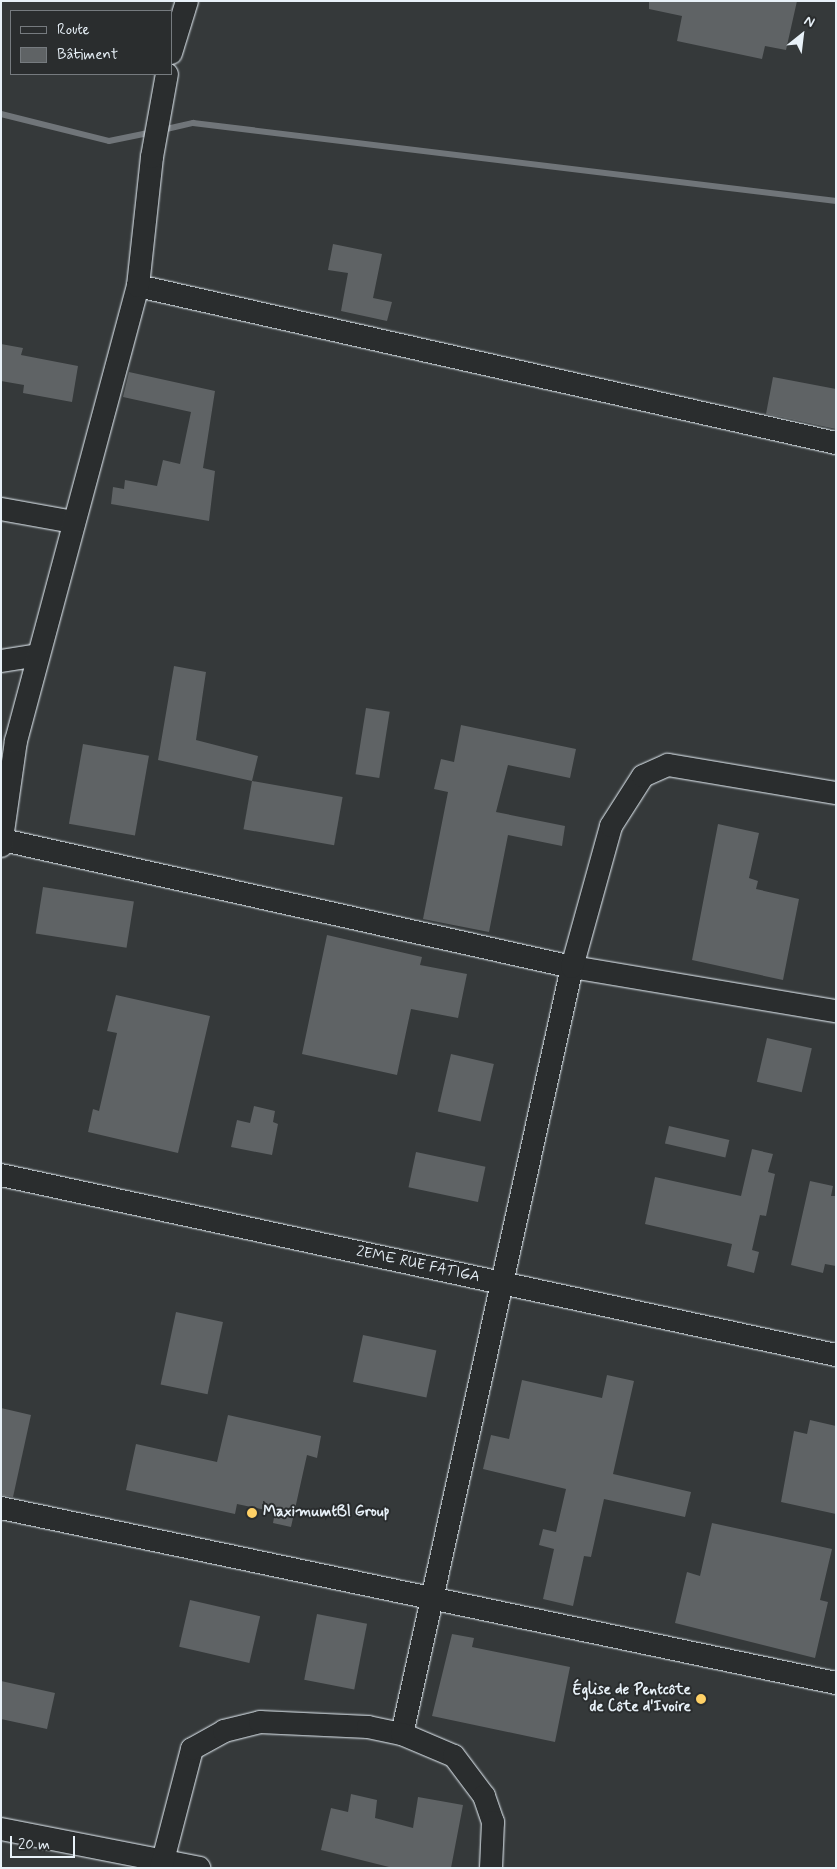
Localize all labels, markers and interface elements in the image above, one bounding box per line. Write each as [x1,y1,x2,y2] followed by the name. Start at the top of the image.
[10,10,172,75] legend
[777,10,827,60] north arrow
[801,12,818,32] text: N
[57,20,90,40] text: Route
[57,45,118,65] text: Bâtiment
[351,1242,485,1288] street label: 2EME RUE FATIGA
[263,1504,389,1522] place label: MaximumtBl Group
[245,1506,259,1520] marker: MaximumtBl Group
[572,1681,691,1716] place label: Église de Pentcôte de Côte d'Ivoire
[695,1693,707,1705] marker: Église de Pentcôte de Côte d'Ivoire
[12,1826,78,1858] scale bar
[18,1835,50,1855] text: 20 m

